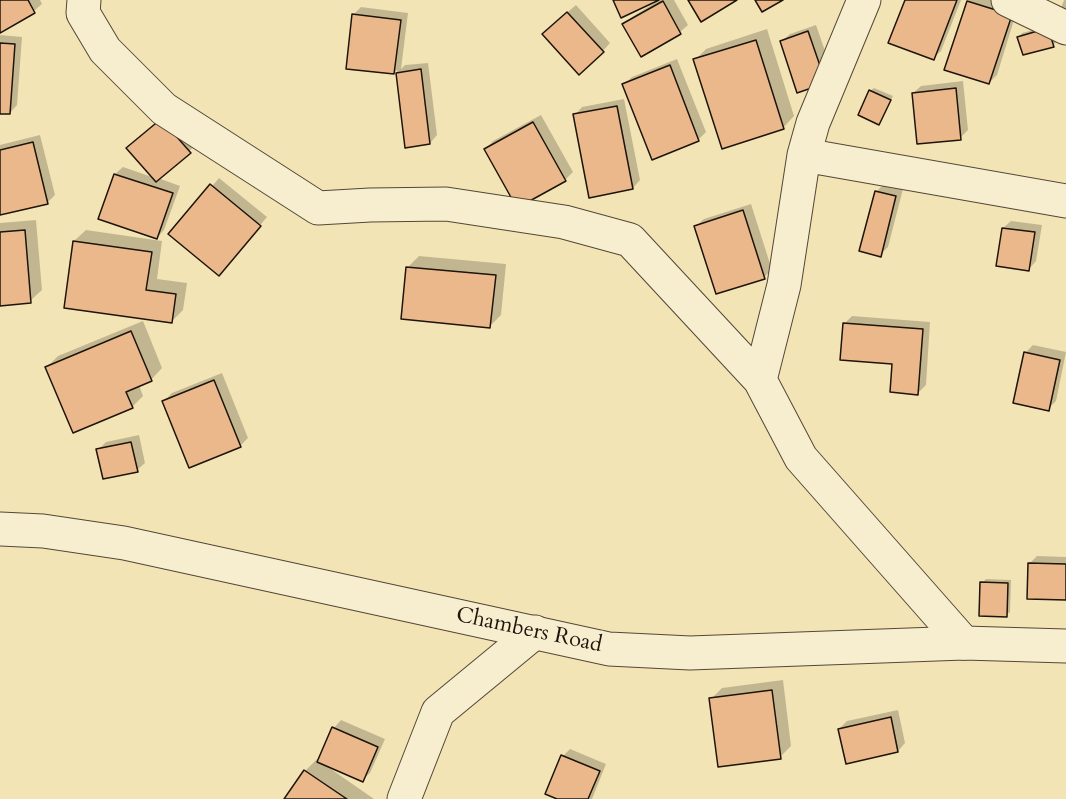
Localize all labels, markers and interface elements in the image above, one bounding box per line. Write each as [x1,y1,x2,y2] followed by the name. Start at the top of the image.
[454,603,604,659] street label: Chambers Road

